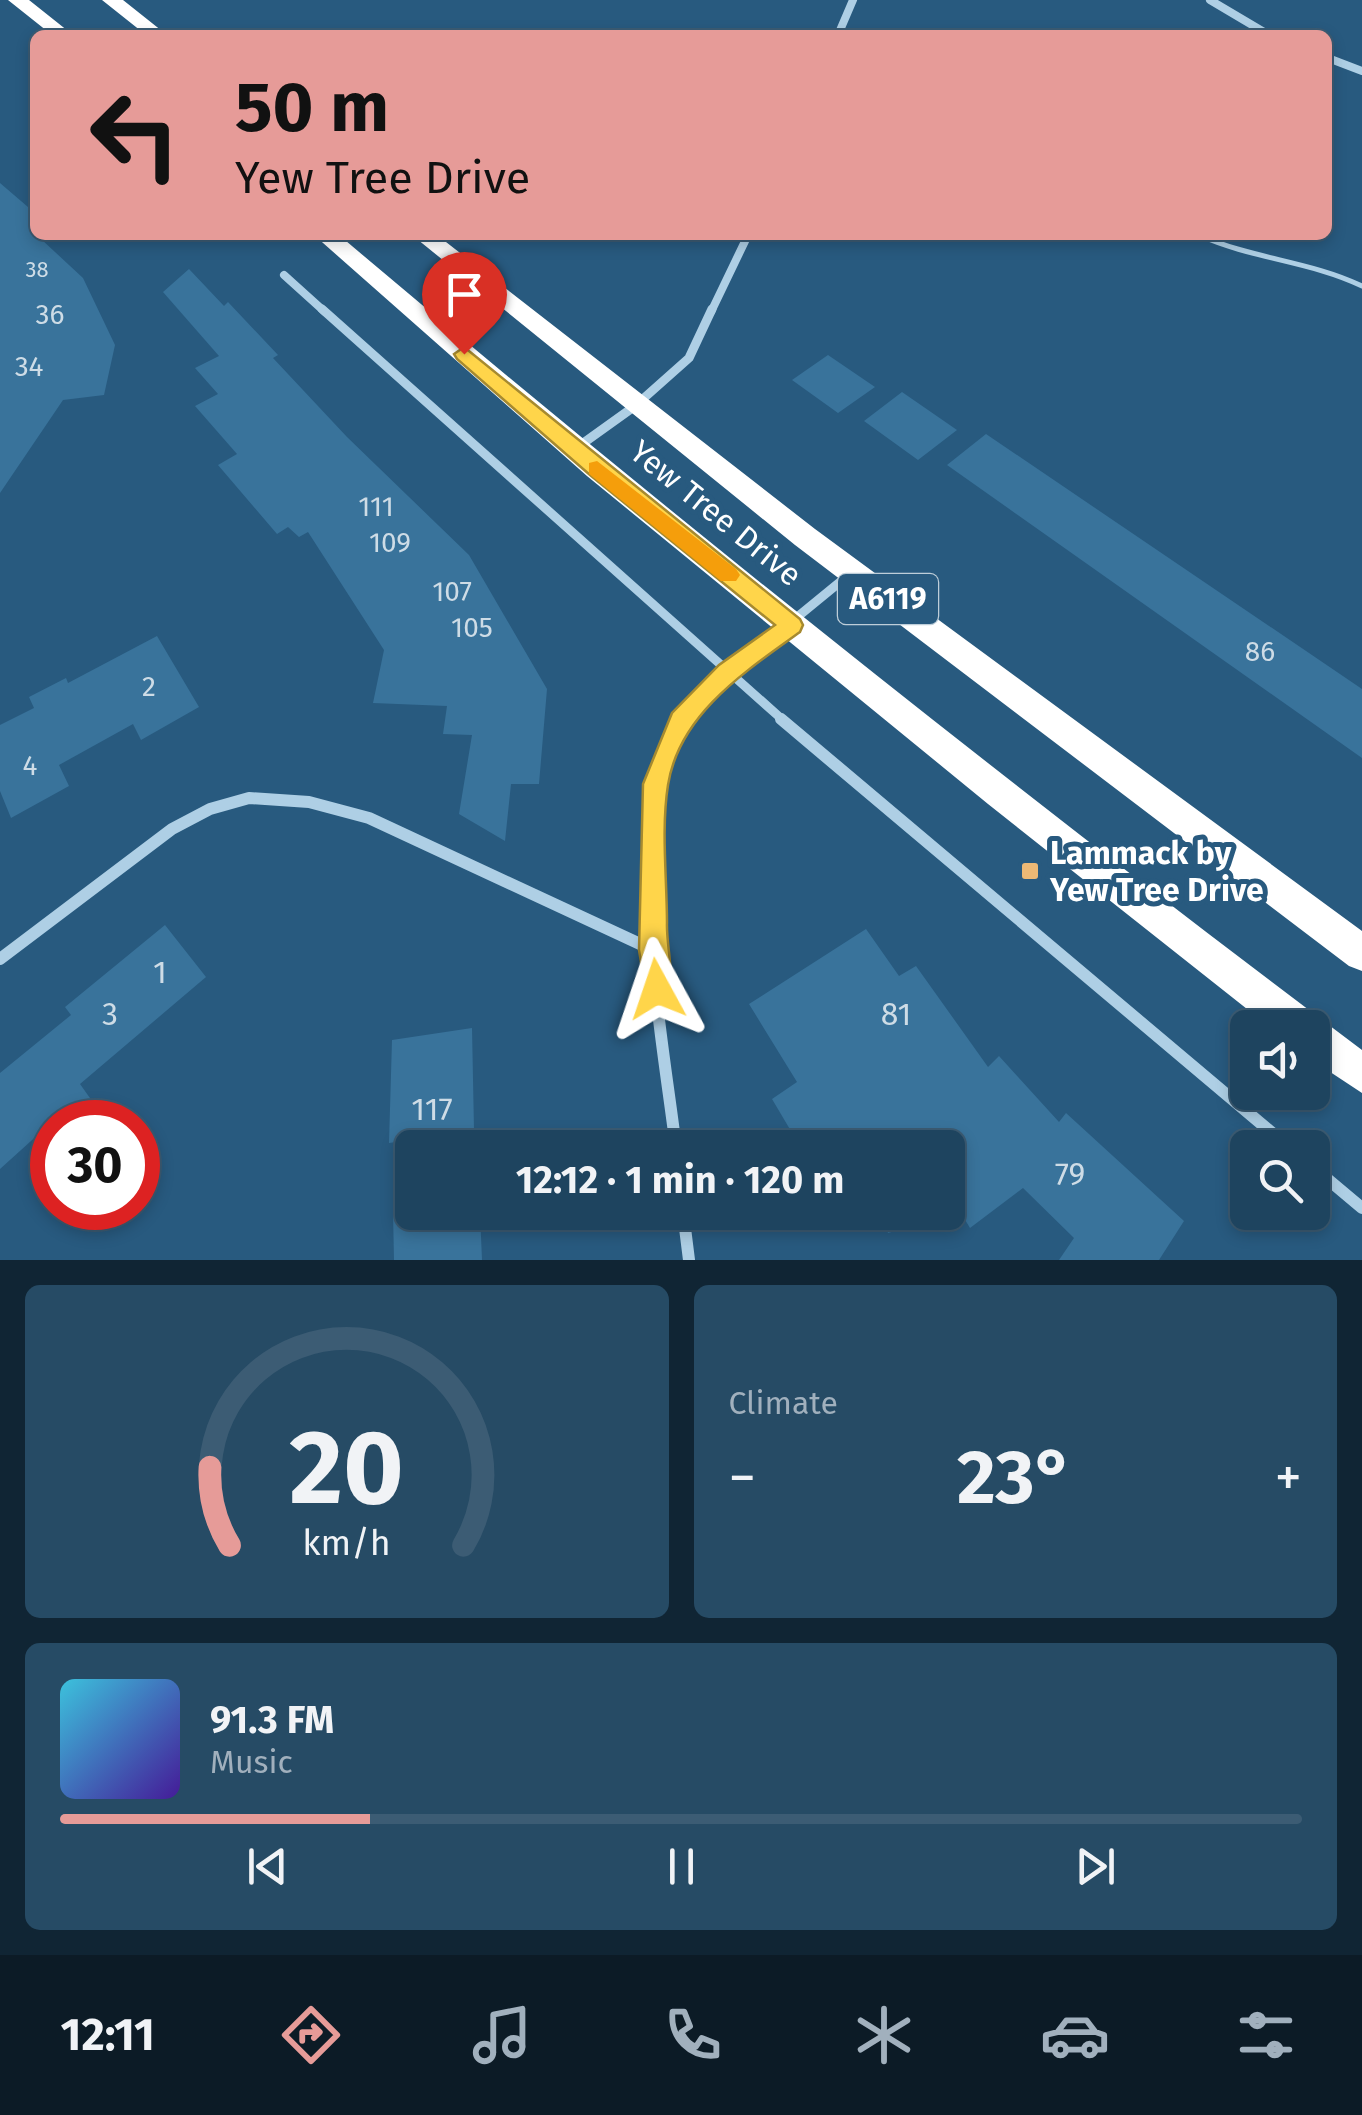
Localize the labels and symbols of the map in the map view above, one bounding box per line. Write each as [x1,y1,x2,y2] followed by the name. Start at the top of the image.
[422,252,507,355] pin
[25,256,49,283] house number: 38
[36,298,64,331] house number: 36
[15,350,43,383] house number: 34
[622,432,810,594] street label: Yew Tree Drive
[358,490,394,523] house number: 111
[369,526,411,559] house number: 109
[838,574,938,624] road number: A6119
[432,575,472,608] house number: 107
[451,611,493,644] house number: 105
[1245,635,1275,668] house number: 86
[142,670,156,703] house number: 2
[23,749,38,782] house number: 4
[1049,834,1264,909] place label: Lammack by Yew Tree Drive
[1019,860,1041,882] marker: Lammack by Yew Tree Drive
[605,937,709,1041] position arrow
[153,953,167,991] house number: 1
[102,995,118,1033] house number: 3
[881,995,911,1033] house number: 81
[411,1090,453,1128] house number: 117
[30,1100,160,1230] speed limit sign: 30
[1055,1155,1085,1193] house number: 79

